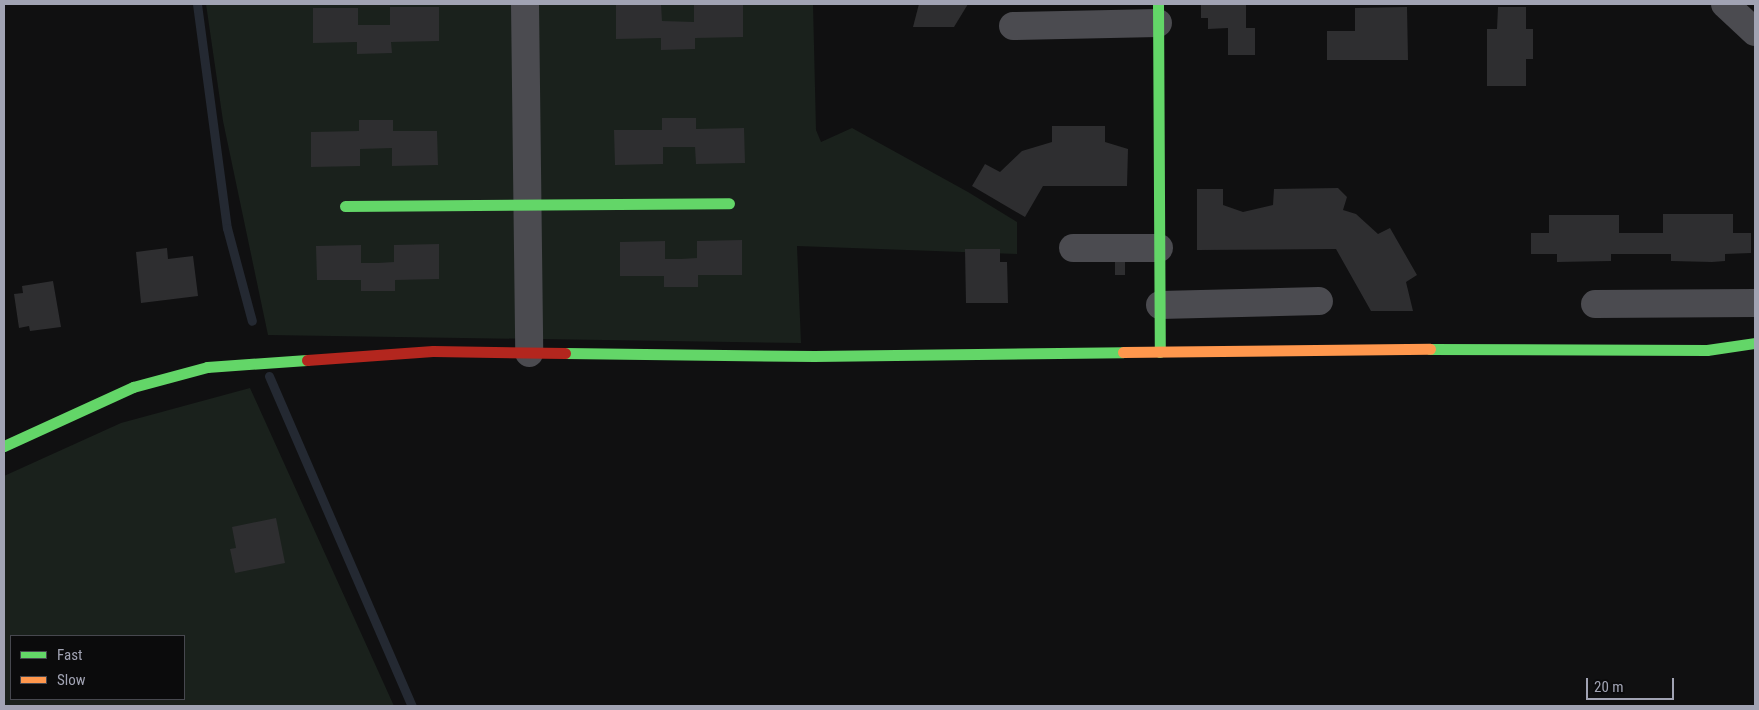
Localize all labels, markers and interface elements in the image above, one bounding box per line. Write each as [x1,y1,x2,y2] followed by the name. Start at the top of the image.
[10,635,185,700] legend
[57,646,82,664] text: Fast
[1589,668,1676,700] scale bar
[57,671,86,689] text: Slow
[1594,678,1624,696] text: 20 m

